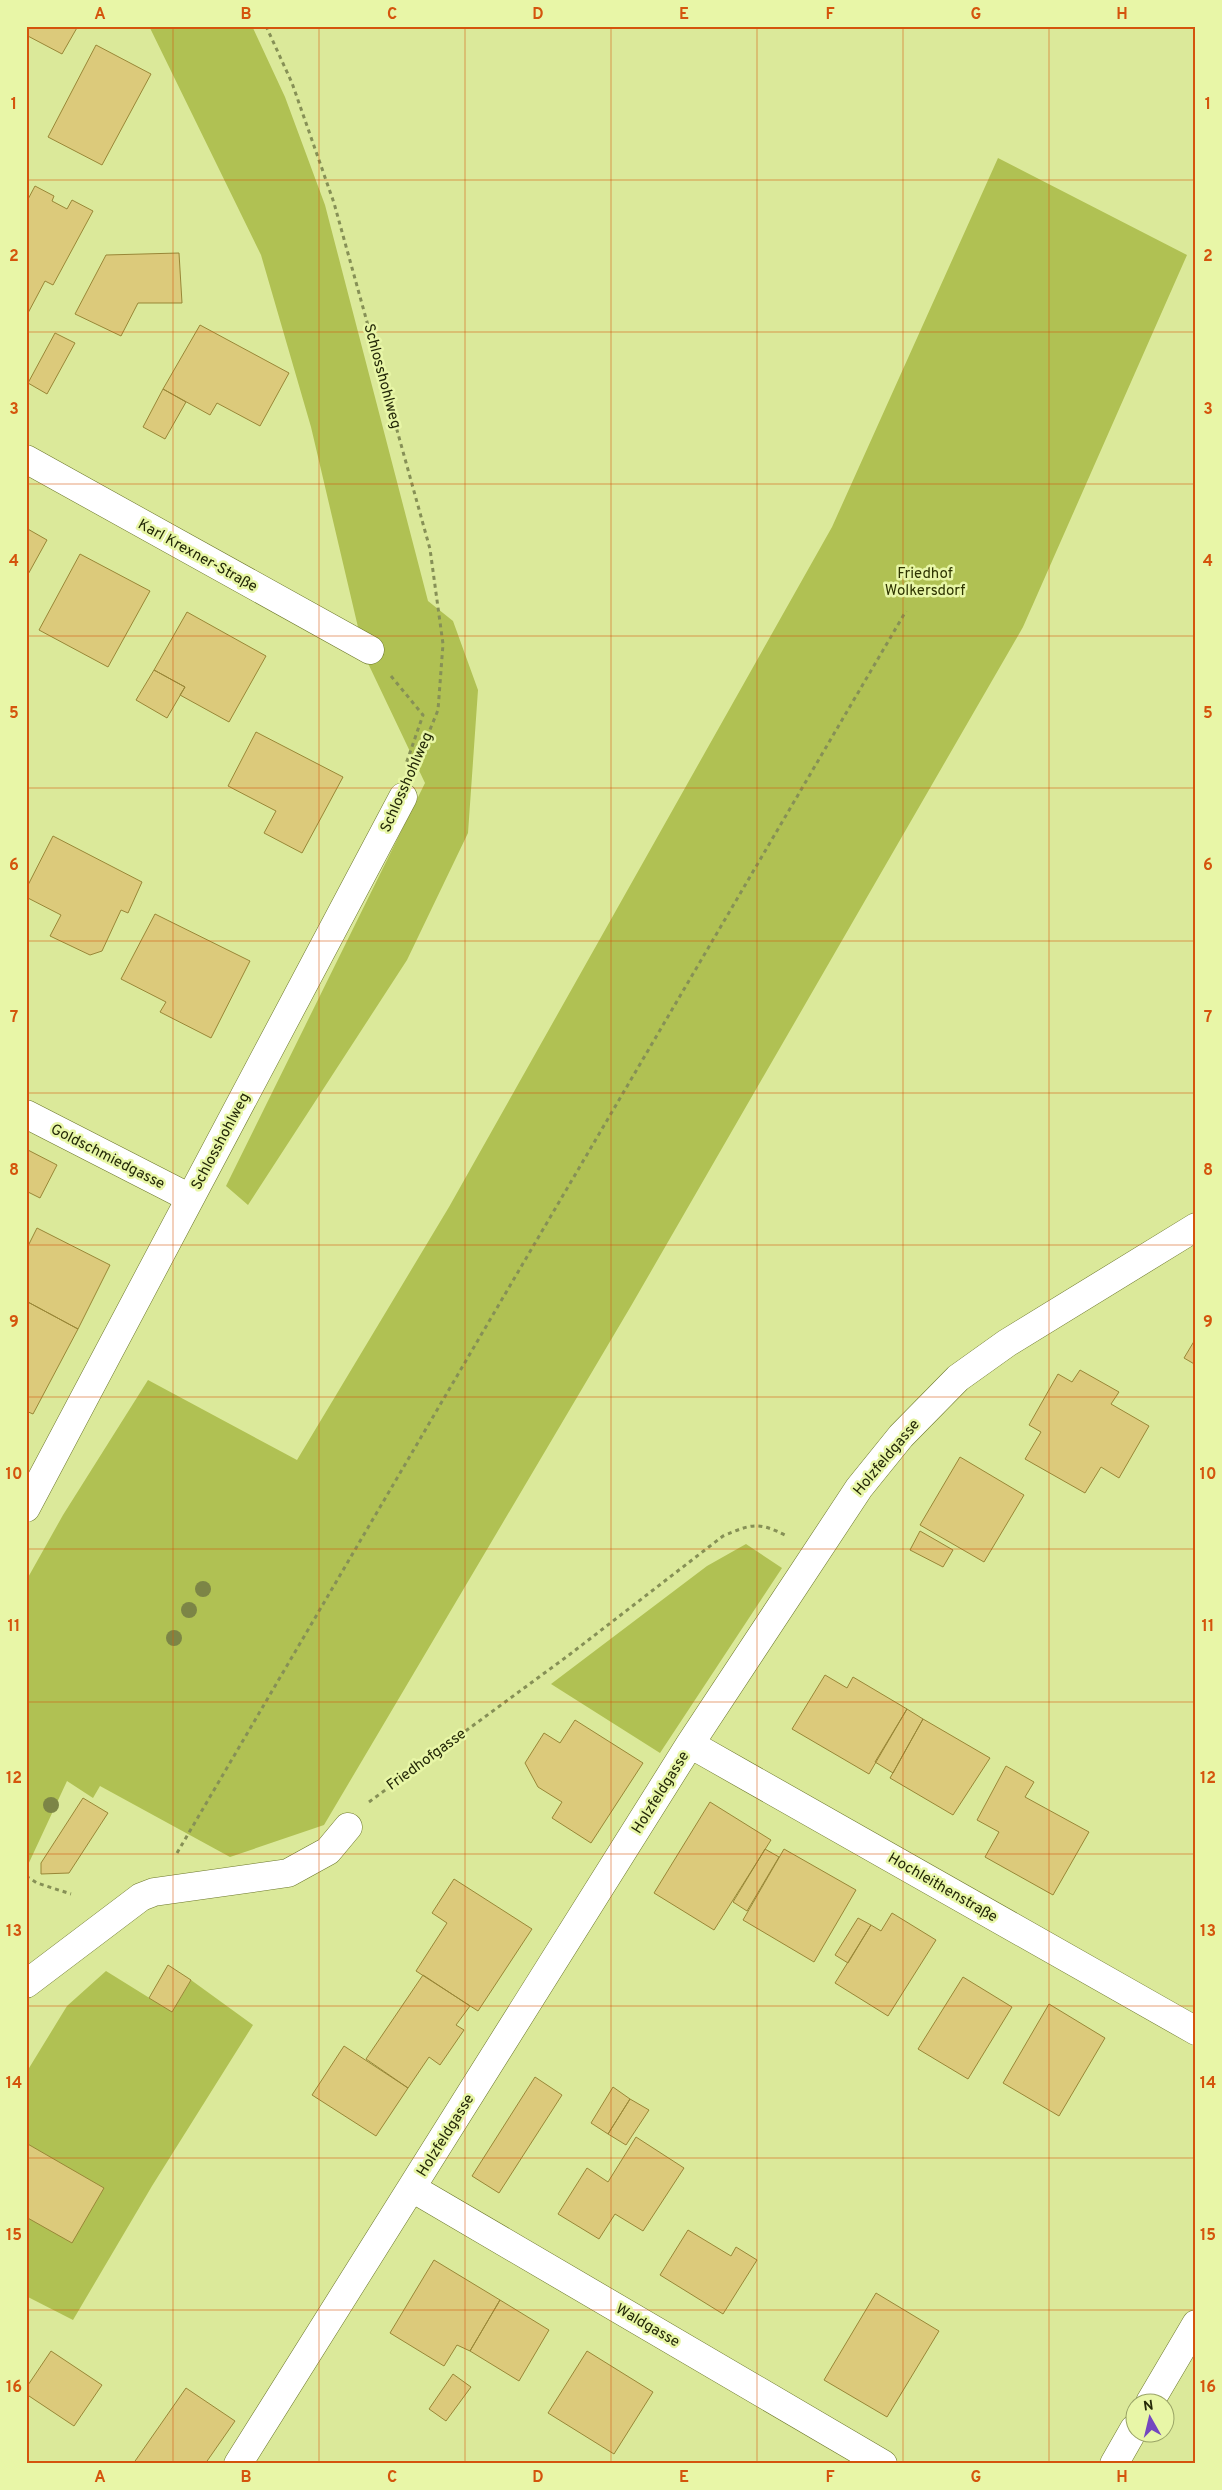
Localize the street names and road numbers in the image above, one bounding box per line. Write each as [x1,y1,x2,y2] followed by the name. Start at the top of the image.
[358,322,405,431] street label: Schlosshohlweg
[134,516,260,597] street label: Karl Krexner-Straße
[377,730,438,836] street label: Schlosshohlweg
[188,1090,255,1194] street label: Schlosshohlweg
[47,1120,168,1194] street label: Goldschmiedgasse
[850,1416,925,1500] street label: Holzfeldgasse
[383,1725,470,1795] street label: Friedhofgasse
[628,1748,694,1838] street label: Holzfeldgasse
[884,1849,1000,1927] street label: Hochleithenstraße
[413,2091,479,2181] street label: Holzfeldgasse
[612,2300,683,2352] street label: Waldgasse

